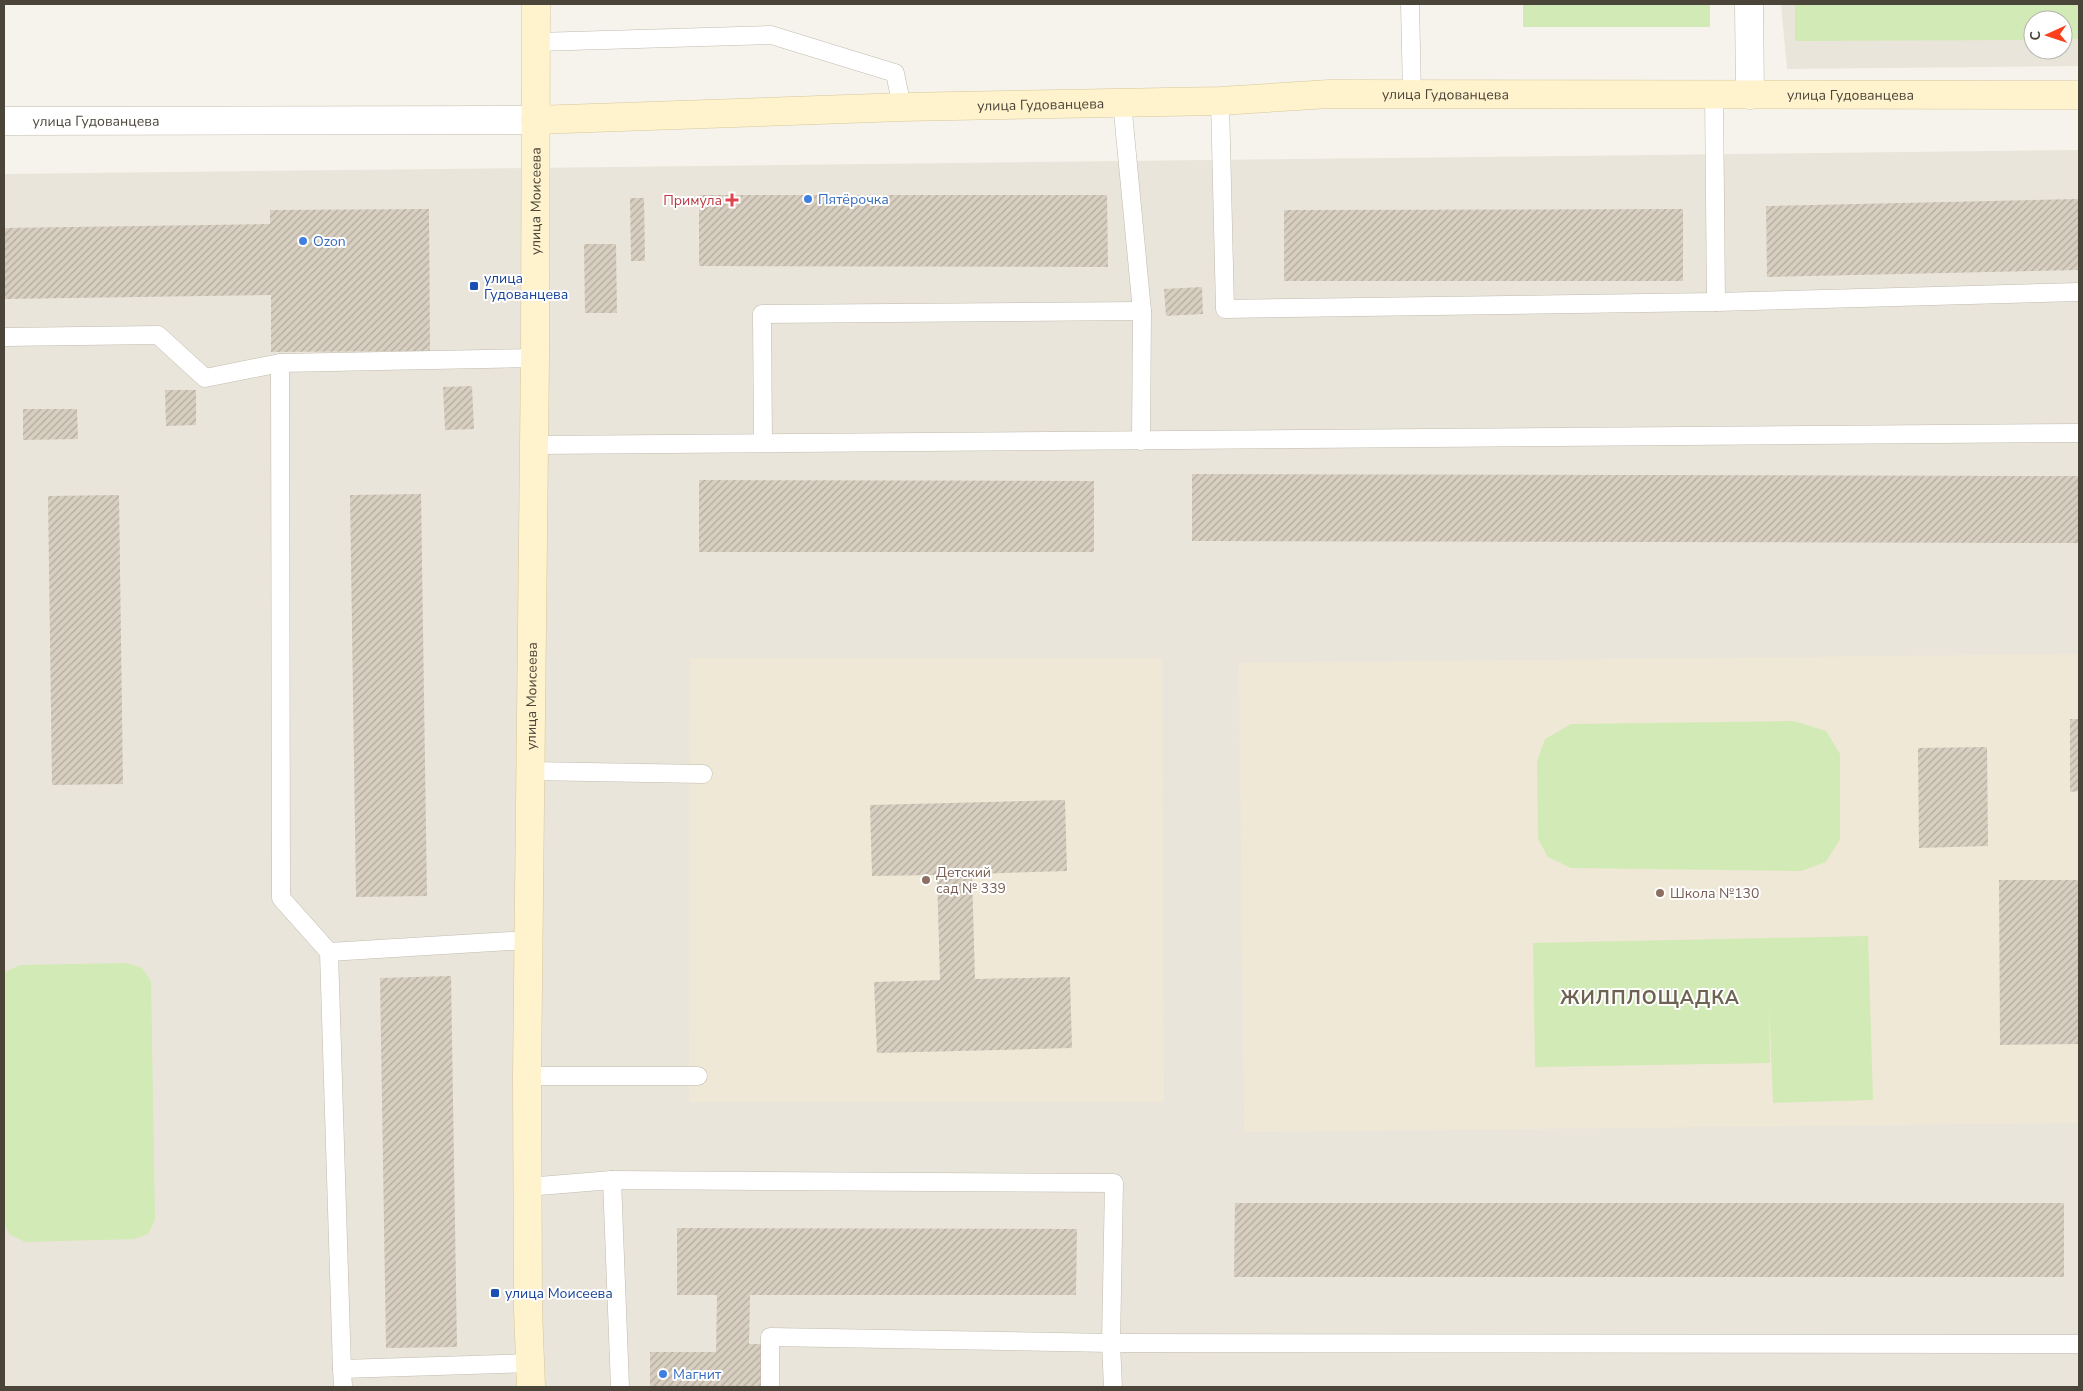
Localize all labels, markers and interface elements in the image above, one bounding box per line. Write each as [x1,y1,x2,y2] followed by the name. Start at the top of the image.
[2023,10,2073,60] north arrow
[2026,30,2045,41] text: С
[1382,85,1509,104] street label: улица Гудованцева
[1787,85,1914,104] street label: улица Гудованцева
[977,94,1104,115] street label: улица Гудованцева
[32,111,160,130] street label: улица Гудованцева
[526,147,545,255] street label: улица Моисеева
[818,190,889,209] place label: Пятёрочка
[663,191,722,210] place label: Примула
[802,193,814,205] marker: Пятёрочка
[726,194,738,206] marker: Примула
[313,232,346,251] place label: Ozon
[297,235,309,247] marker: Ozon
[484,269,568,304] place label: улица Гудованцева
[468,280,480,292] marker: улица Гудованцева
[521,642,541,750] street label: улица Моисеева
[936,863,1006,898] place label: Детский сад № 339
[920,874,932,886] marker: Детский сад № 339
[1670,884,1759,903] place label: Школа №130
[1654,887,1666,899] marker: Школа №130
[1560,985,1740,1011] district label: ЖИЛПЛОЩАДКА
[505,1284,613,1303] place label: улица Моисеева
[489,1287,501,1299] marker: улица Моисеева
[673,1365,722,1384] place label: Магнит
[657,1368,669,1380] marker: Магнит

